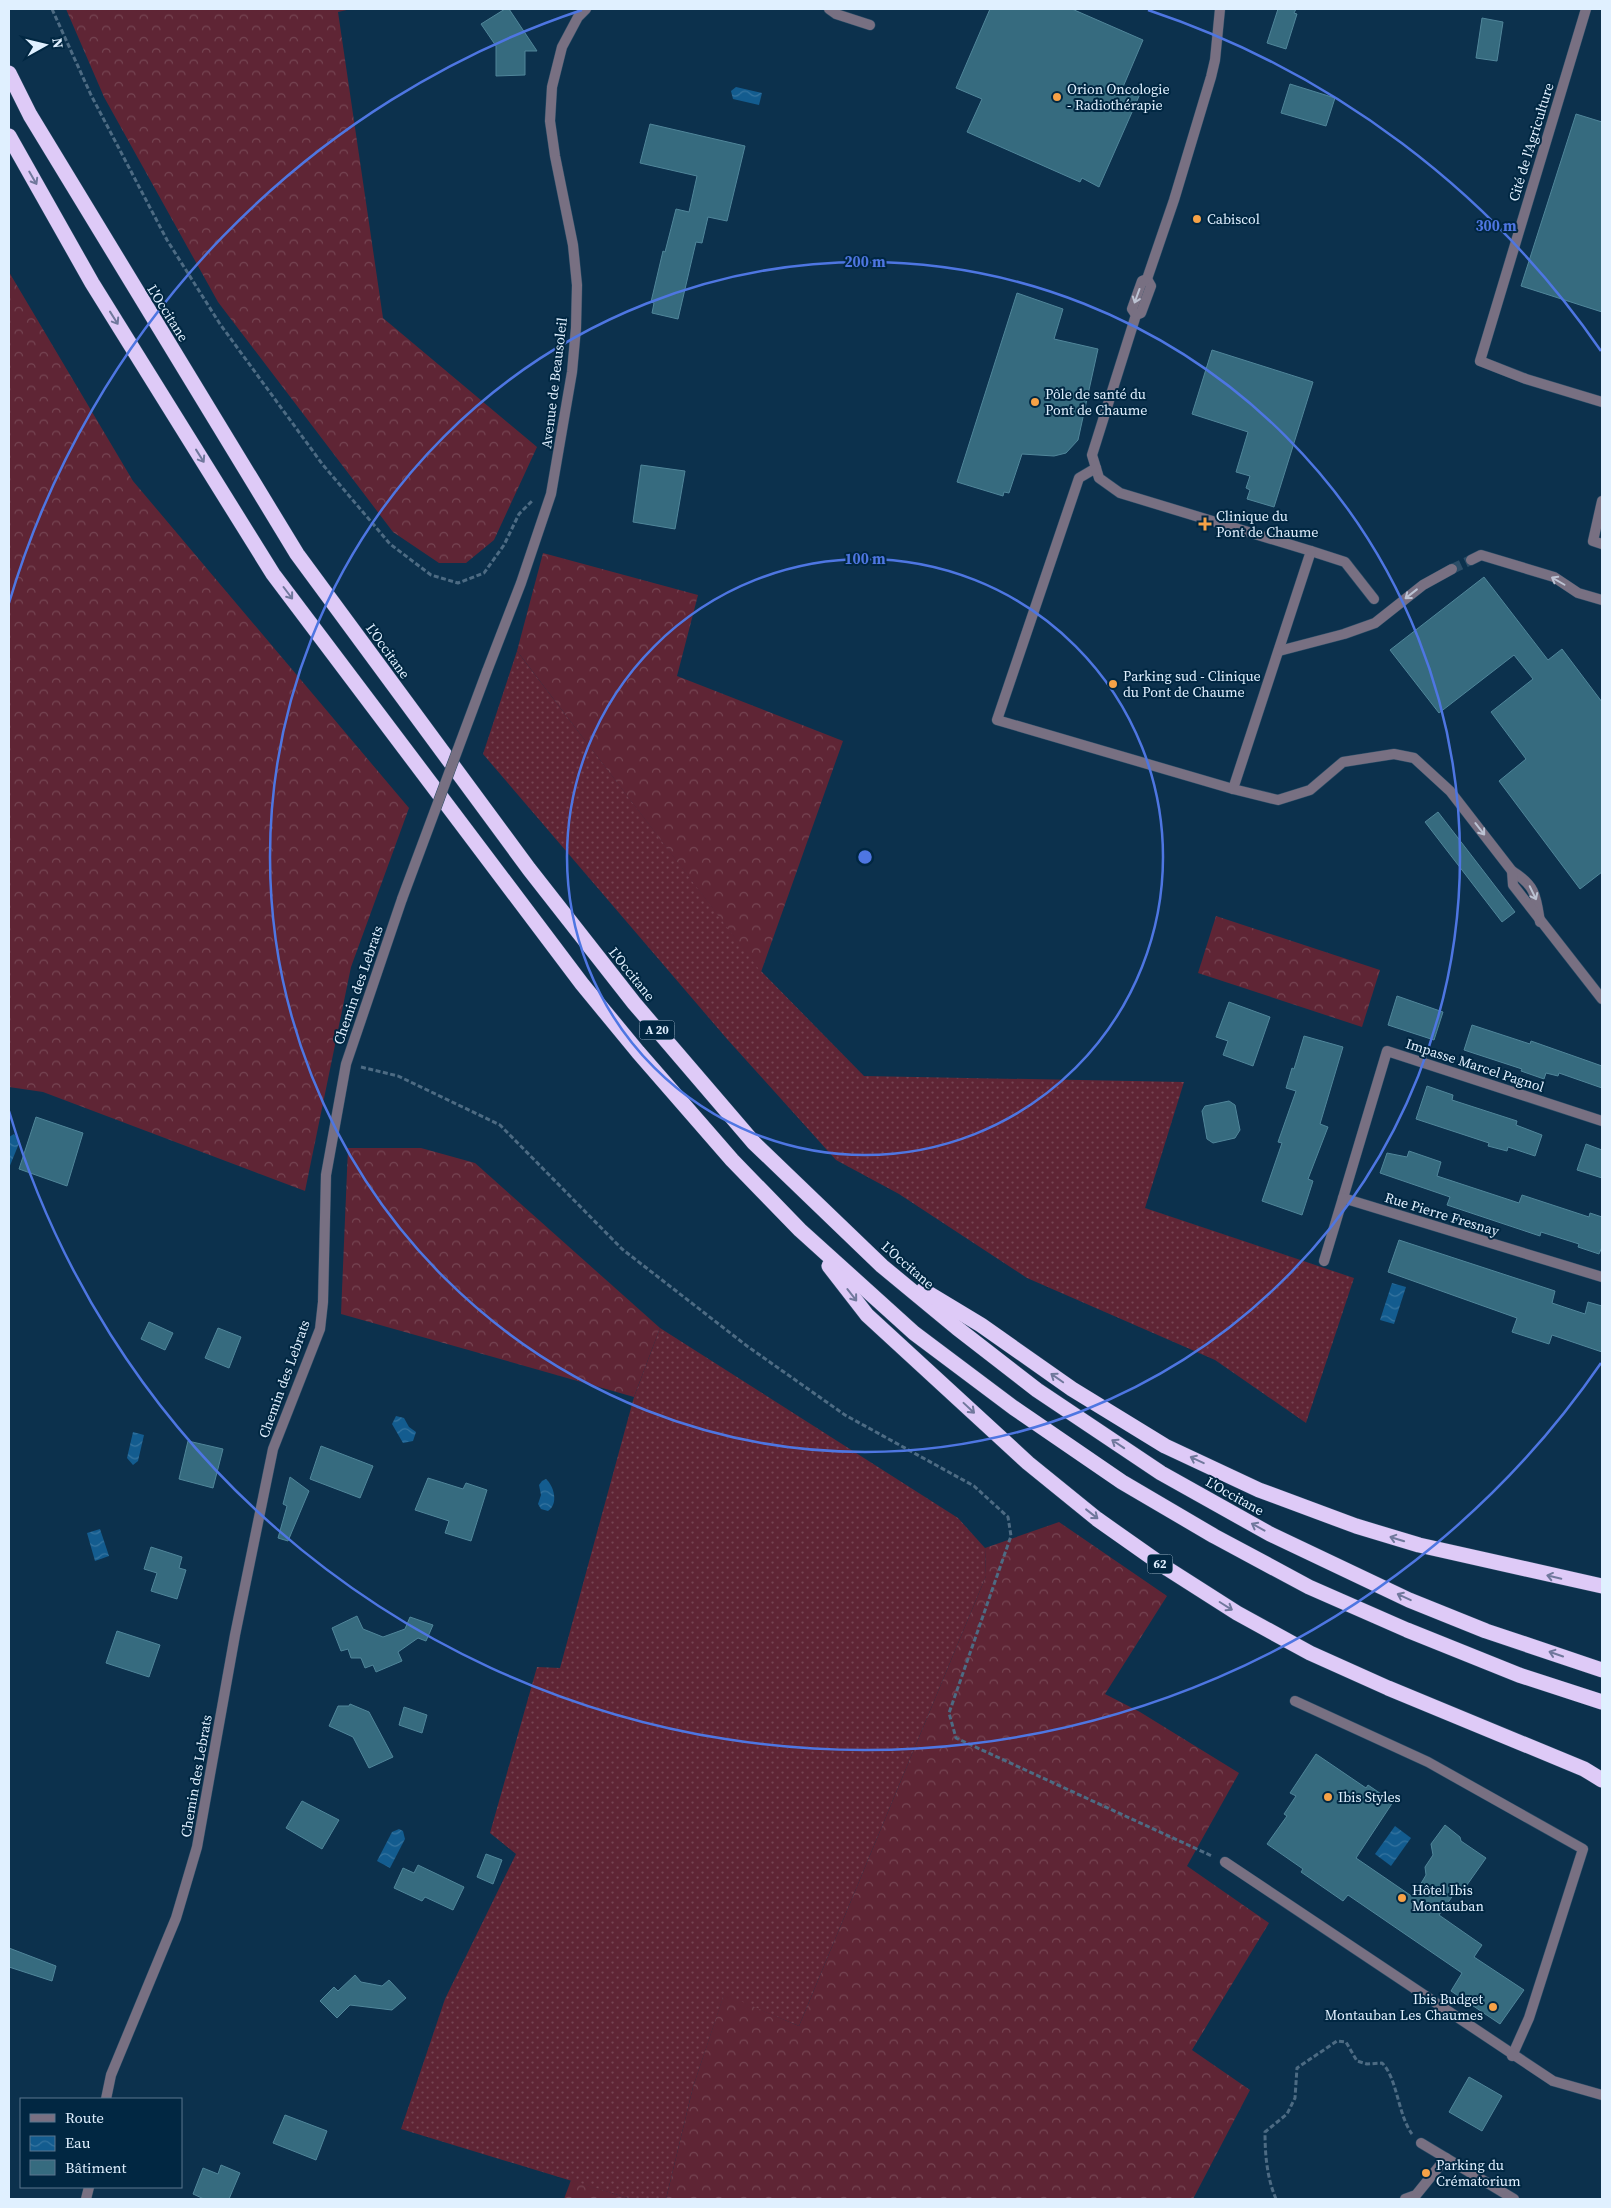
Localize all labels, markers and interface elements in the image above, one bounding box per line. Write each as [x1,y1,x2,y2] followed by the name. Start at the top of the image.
[20,20,70,70] north arrow
[47,37,68,50] text: N
[1067,79,1170,115] place label: Orion Oncologie - Radiothérapie
[1503,80,1559,204] street label: Cité de l'Agriculture
[1051,91,1063,103] marker: Orion Oncologie - Radiothérapie
[28,170,38,185] one-way arrow
[1207,209,1260,229] place label: Cabiscol
[1191,213,1203,225] marker: Cabiscol
[1475,215,1517,236] text: 300 m
[844,251,886,272] text: 200 m
[143,281,193,345] street label: L'Occitane
[1132,288,1141,303] one-way arrow
[110,311,120,325] one-way arrow
[536,316,572,450] street label: Avenue de Beausoleil
[1045,384,1148,420] place label: Pôle de santé du Pont de Chaume
[1029,396,1041,408] marker: Pôle de santé du Pont de Chaume
[196,449,206,463] one-way arrow
[1216,506,1319,542] place label: Clinique du Pont de Chaume
[1198,517,1212,531] marker: Clinique du Pont de Chaume
[844,548,886,569] text: 100 m
[1552,575,1566,585] one-way arrow
[283,586,293,600] one-way arrow
[1405,589,1418,600] one-way arrow
[361,619,415,683] street label: L'Occitane
[1123,666,1261,702] place label: Parking sud - Clinique du Pont de Chaume
[1107,678,1119,690] marker: Parking sud - Clinique du Pont de Chaume
[1475,822,1485,836] one-way arrow
[856,848,874,866] centre of rings
[1528,885,1538,900] one-way arrow
[328,923,388,1047] street label: Chemin des Lebrats
[604,943,660,1005] street label: L'Occitane
[640,1020,674,1040] road number: A 20
[1403,1033,1547,1097] street label: Impasse Marcel Pagnol
[1382,1187,1502,1241] street label: Rue Pierre Fresnay
[877,1236,939,1294] street label: L'Occitane
[847,1288,858,1301] one-way arrow
[253,1317,315,1441] street label: Chemin des Lebrats
[1050,1373,1064,1383] one-way arrow
[962,1402,975,1414] one-way arrow
[1111,1439,1125,1449] one-way arrow
[1189,1455,1204,1465] one-way arrow
[1202,1472,1268,1520] street label: L'Occitane
[1085,1509,1098,1520] one-way arrow
[1250,1522,1265,1532] one-way arrow
[1389,1533,1405,1543] one-way arrow
[1148,1555,1172,1574] road number: 62
[1547,1572,1563,1581] one-way arrow
[1397,1592,1412,1602] one-way arrow
[1219,1600,1233,1611] one-way arrow
[1548,1649,1564,1659] one-way arrow
[175,1713,217,1839] street label: Chemin des Lebrats
[1338,1787,1401,1807] place label: Ibis Styles
[1322,1791,1334,1803] marker: Ibis Styles
[1412,1880,1484,1916] place label: Hôtel Ibis Montauban
[1396,1892,1408,1904] marker: Hôtel Ibis Montauban
[1325,1989,1483,2025] place label: Ibis Budget Montauban Les Chaumes
[1487,2001,1499,2013] marker: Ibis Budget Montauban Les Chaumes
[20,2098,182,2188] legend
[65,2107,104,2128] text: Route
[65,2132,91,2153] text: Eau
[1436,2155,1521,2191] place label: Parking du Crématorium
[65,2157,127,2178] text: Bâtiment
[1420,2167,1432,2179] marker: Parking du Crématorium

